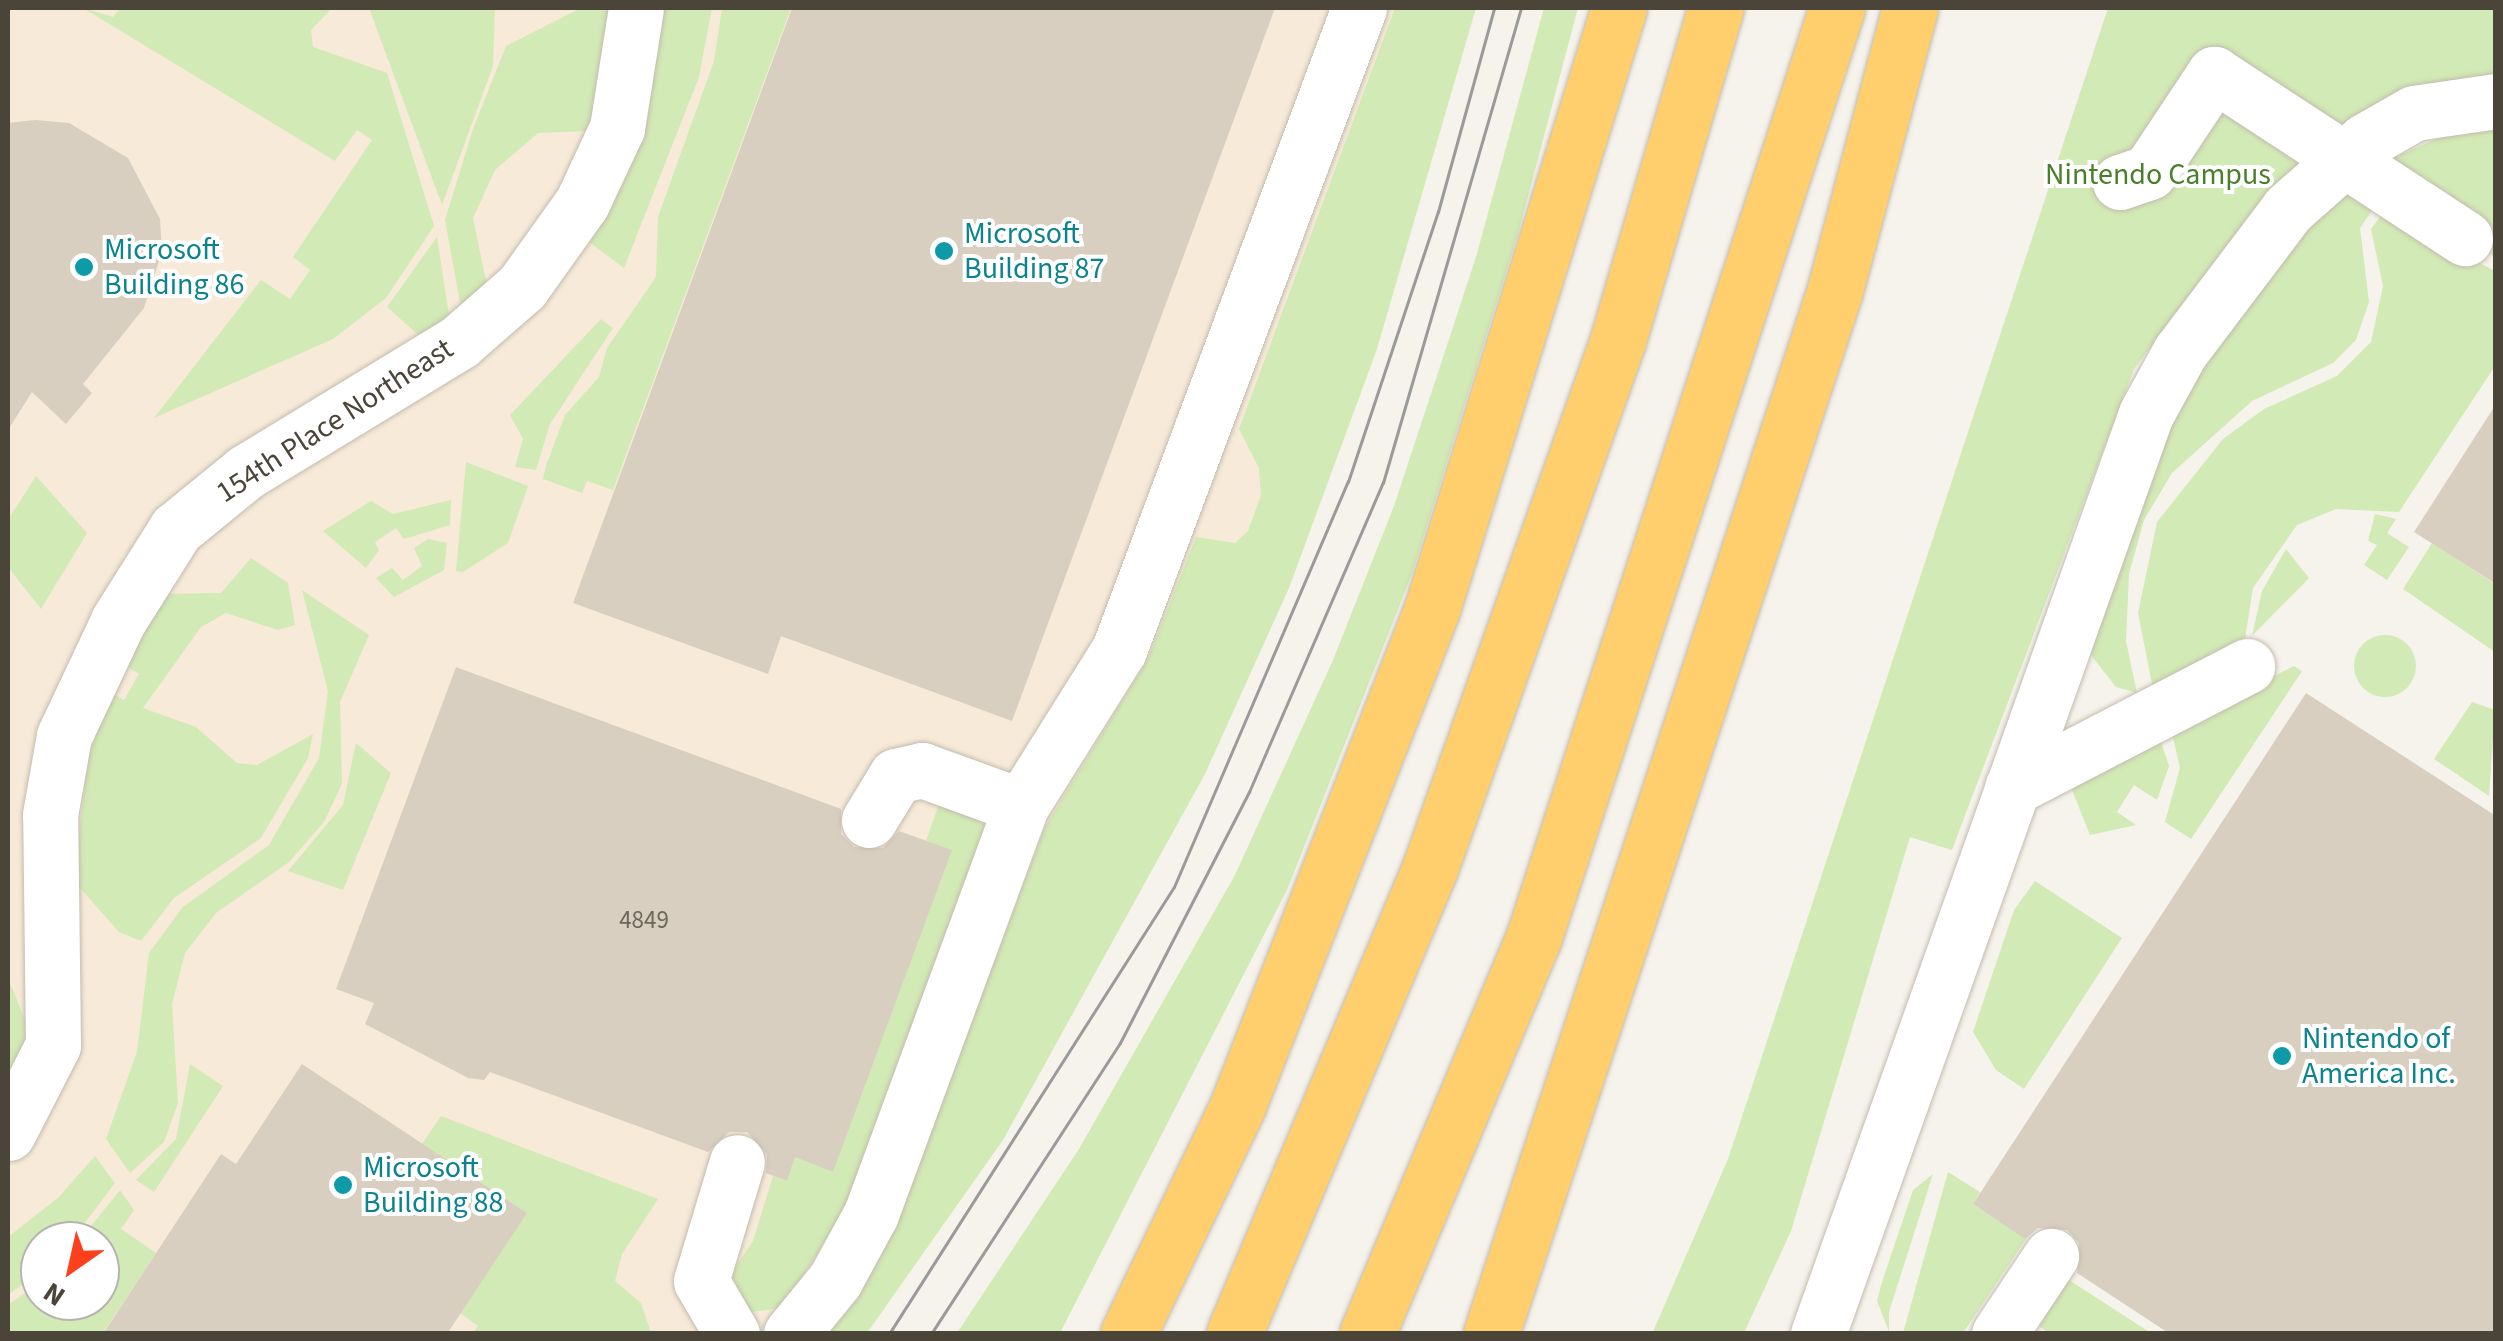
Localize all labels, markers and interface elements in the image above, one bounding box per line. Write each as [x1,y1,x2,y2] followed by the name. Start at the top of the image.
[2045,157,2271,193] park label: Nintendo Campus
[964,216,1104,286] place label: Microsoft Building 87
[104,232,244,302] place label: Microsoft Building 86
[933,240,955,262] marker: Microsoft Building 87
[73,256,95,278] marker: Microsoft Building 86
[210,331,460,511] street label: 154th Place Northeast
[619,905,669,935] house number: 4849
[2302,1021,2456,1092] place label: Nintendo of America Inc.
[2271,1045,2293,1067] marker: Nintendo of America Inc.
[363,1150,503,1220] place label: Microsoft Building 88
[332,1174,354,1196] marker: Microsoft Building 88
[20,1221,120,1321] north arrow
[35,1272,73,1316] text: N

